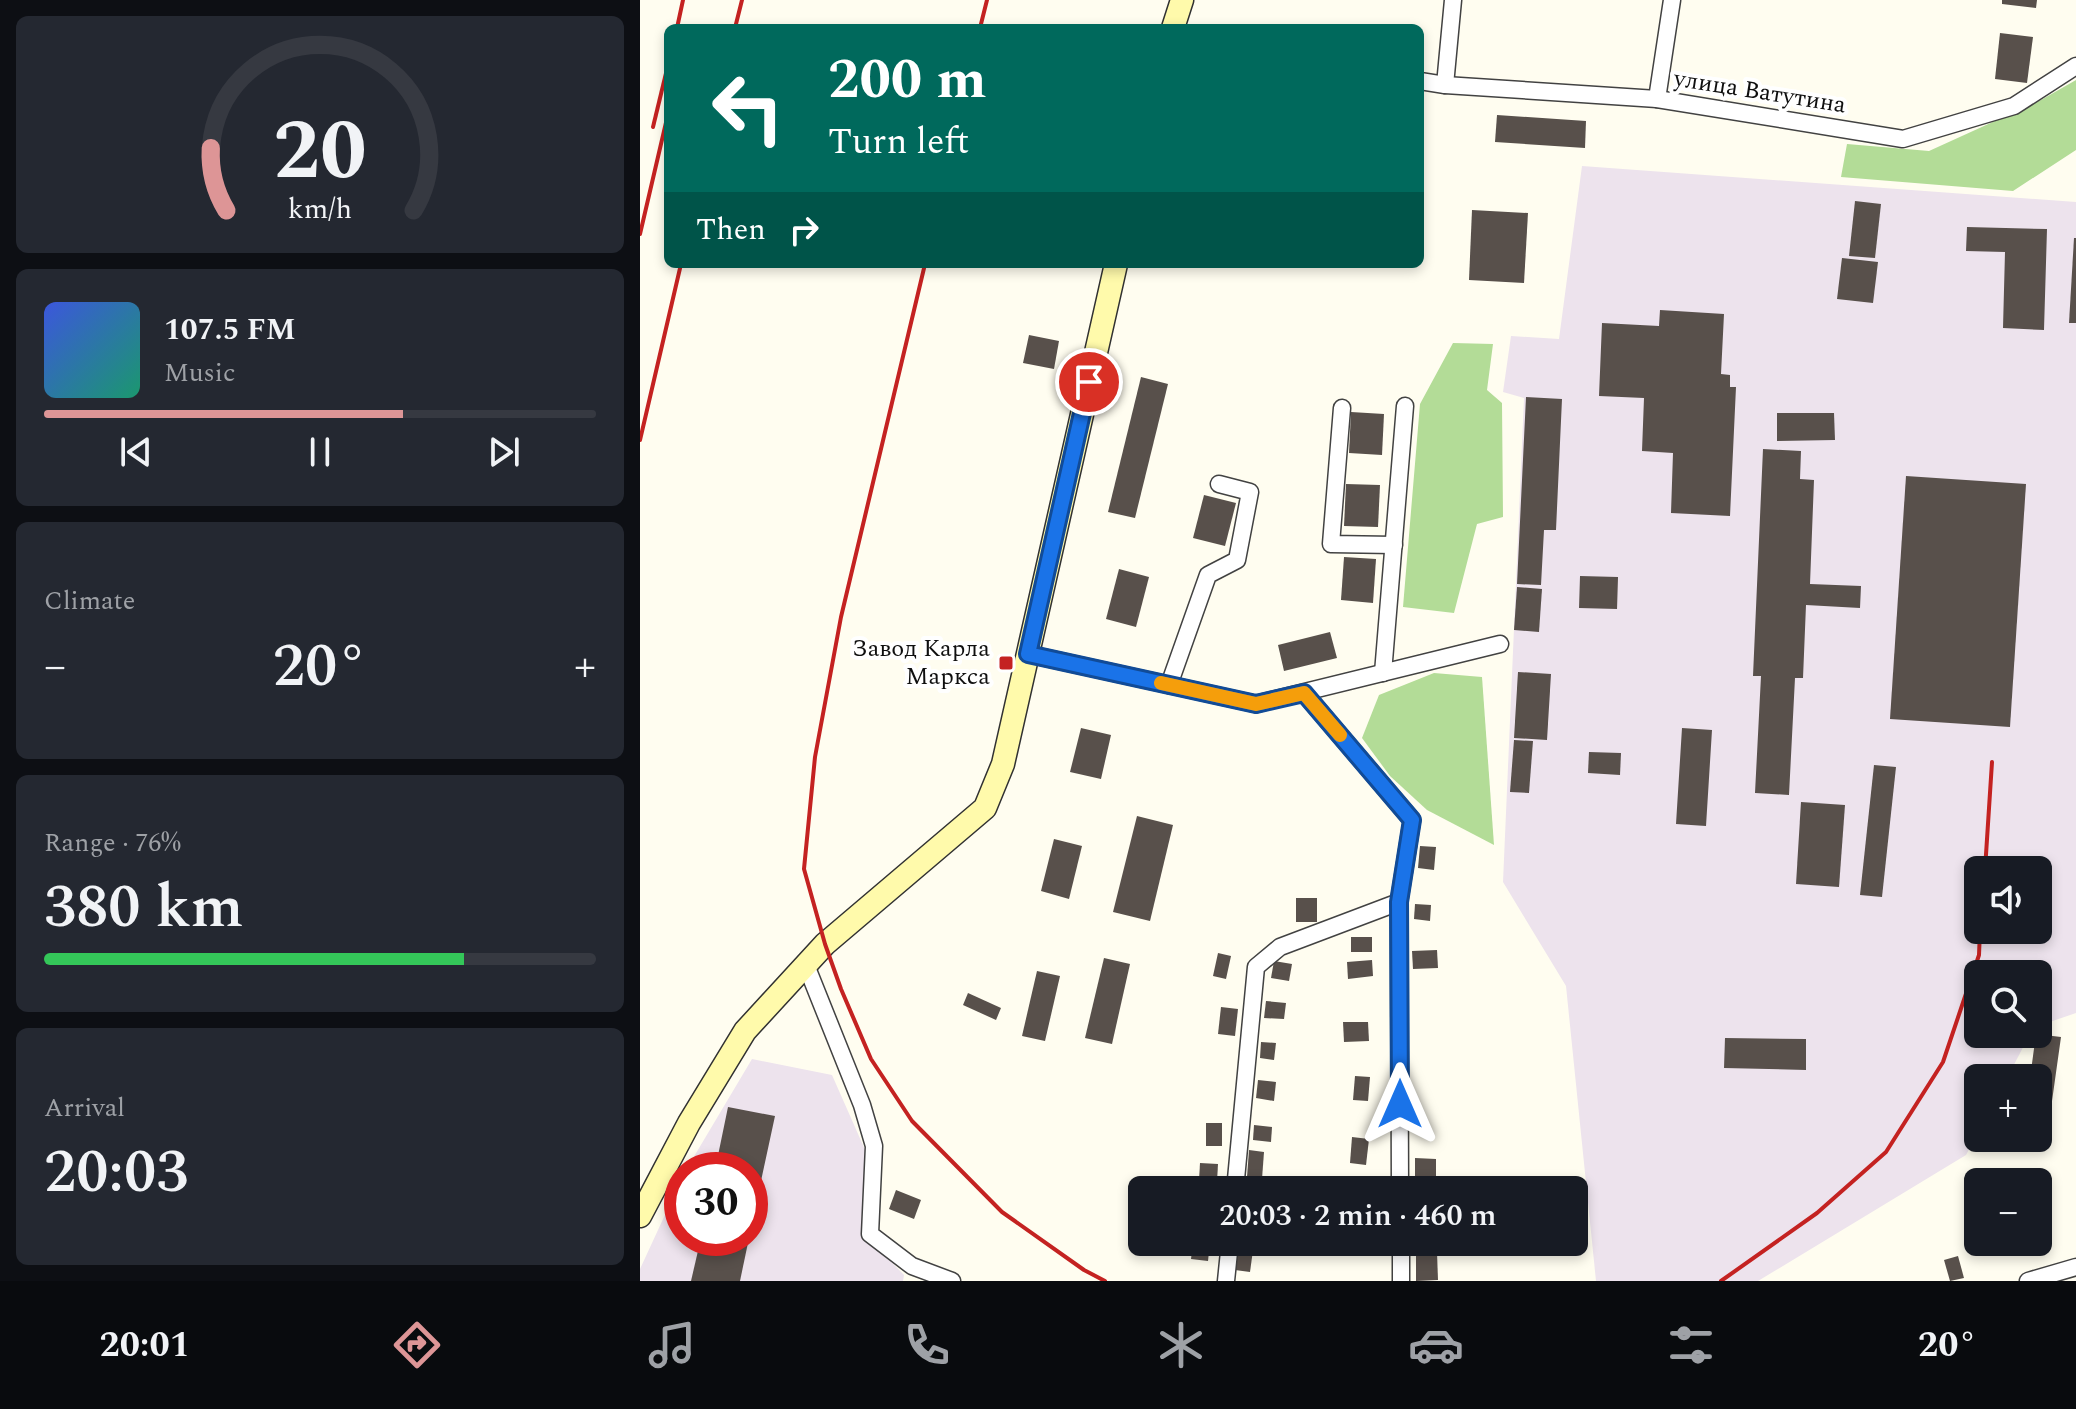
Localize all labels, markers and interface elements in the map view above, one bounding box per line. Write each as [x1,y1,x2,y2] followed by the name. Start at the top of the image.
[828,38,987,123] text: 200 m
[696,56,800,160] icon: left
[1670,60,1849,123] street label: улица Ватутина
[273,88,367,215] text: 20
[828,115,969,170] text: Turn left
[288,188,352,231] text: km/h
[696,207,766,253] text: Then
[782,208,826,252] icon: right
[164,307,296,353] text: 107.5 FM
[1055,348,1123,416] pin
[164,353,235,393] text: Music
[1067,360,1111,404] icon: arrive
[114,430,158,474] icon: previous
[298,430,342,474] icon: pause
[482,430,526,474] icon: next
[44,581,135,621] text: Climate
[273,621,367,713] text: 20°
[852,631,990,695] place label: Завод Карла Маркса
[44,633,66,700] text: −
[574,633,596,700] text: +
[997,654,1015,672] marker: Завод Карла Маркса
[44,823,181,863] text: Range · 76%
[1964,856,2052,1256] map controls
[1964,856,2052,944] button: sound
[44,862,244,954] text: 380 km
[1964,960,2052,1048] button: search
[1358,1062,1442,1146] position arrow
[1964,1064,2052,1152] button: +
[44,1088,125,1128] text: Arrival
[44,1127,188,1219] text: 20:03
[664,1152,768,1256] speed limit sign: 30
[1964,1168,2052,1256] button: −
[1219,1193,1497,1239] text: 20:03 · 2 min · 460 m
[389,1317,445,1373] icon: directions
[644,1317,700,1373] icon: music
[899,1317,955,1373] icon: phone
[1153,1317,1209,1373] icon: climate
[1408,1317,1464,1373] icon: car
[1663,1317,1719,1373] icon: filters
[99,1318,190,1373] text: 20:01
[1918,1318,1977,1373] text: 20°

